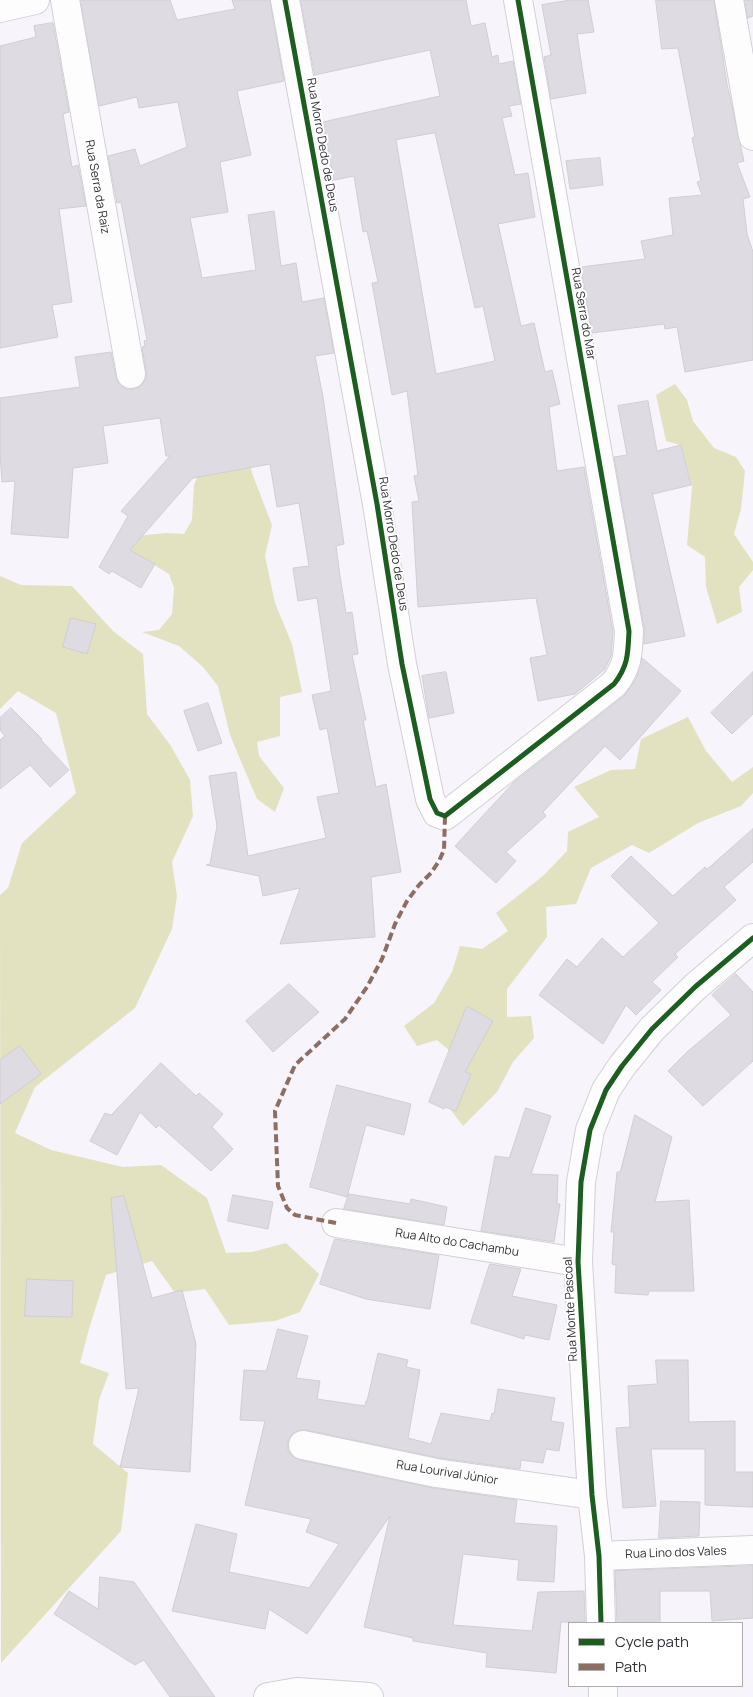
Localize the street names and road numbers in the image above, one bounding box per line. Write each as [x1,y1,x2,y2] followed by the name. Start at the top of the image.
[303,77,341,213] street label: Rua Morro Dedo de Deus
[82,139,112,235] street label: Rua Serra da Raiz
[568,267,598,361] street label: Rua Serra do Mar
[375,476,411,612] street label: Rua Morro Dedo de Deus
[394,1226,520,1260] street label: Rua Alto do Cachambu
[561,1256,581,1362] street label: Rua Monte Pascoal
[395,1458,499,1488] street label: Rua Lourival Júnior
[625,1544,727,1562] street label: Rua Lino dos Vales

